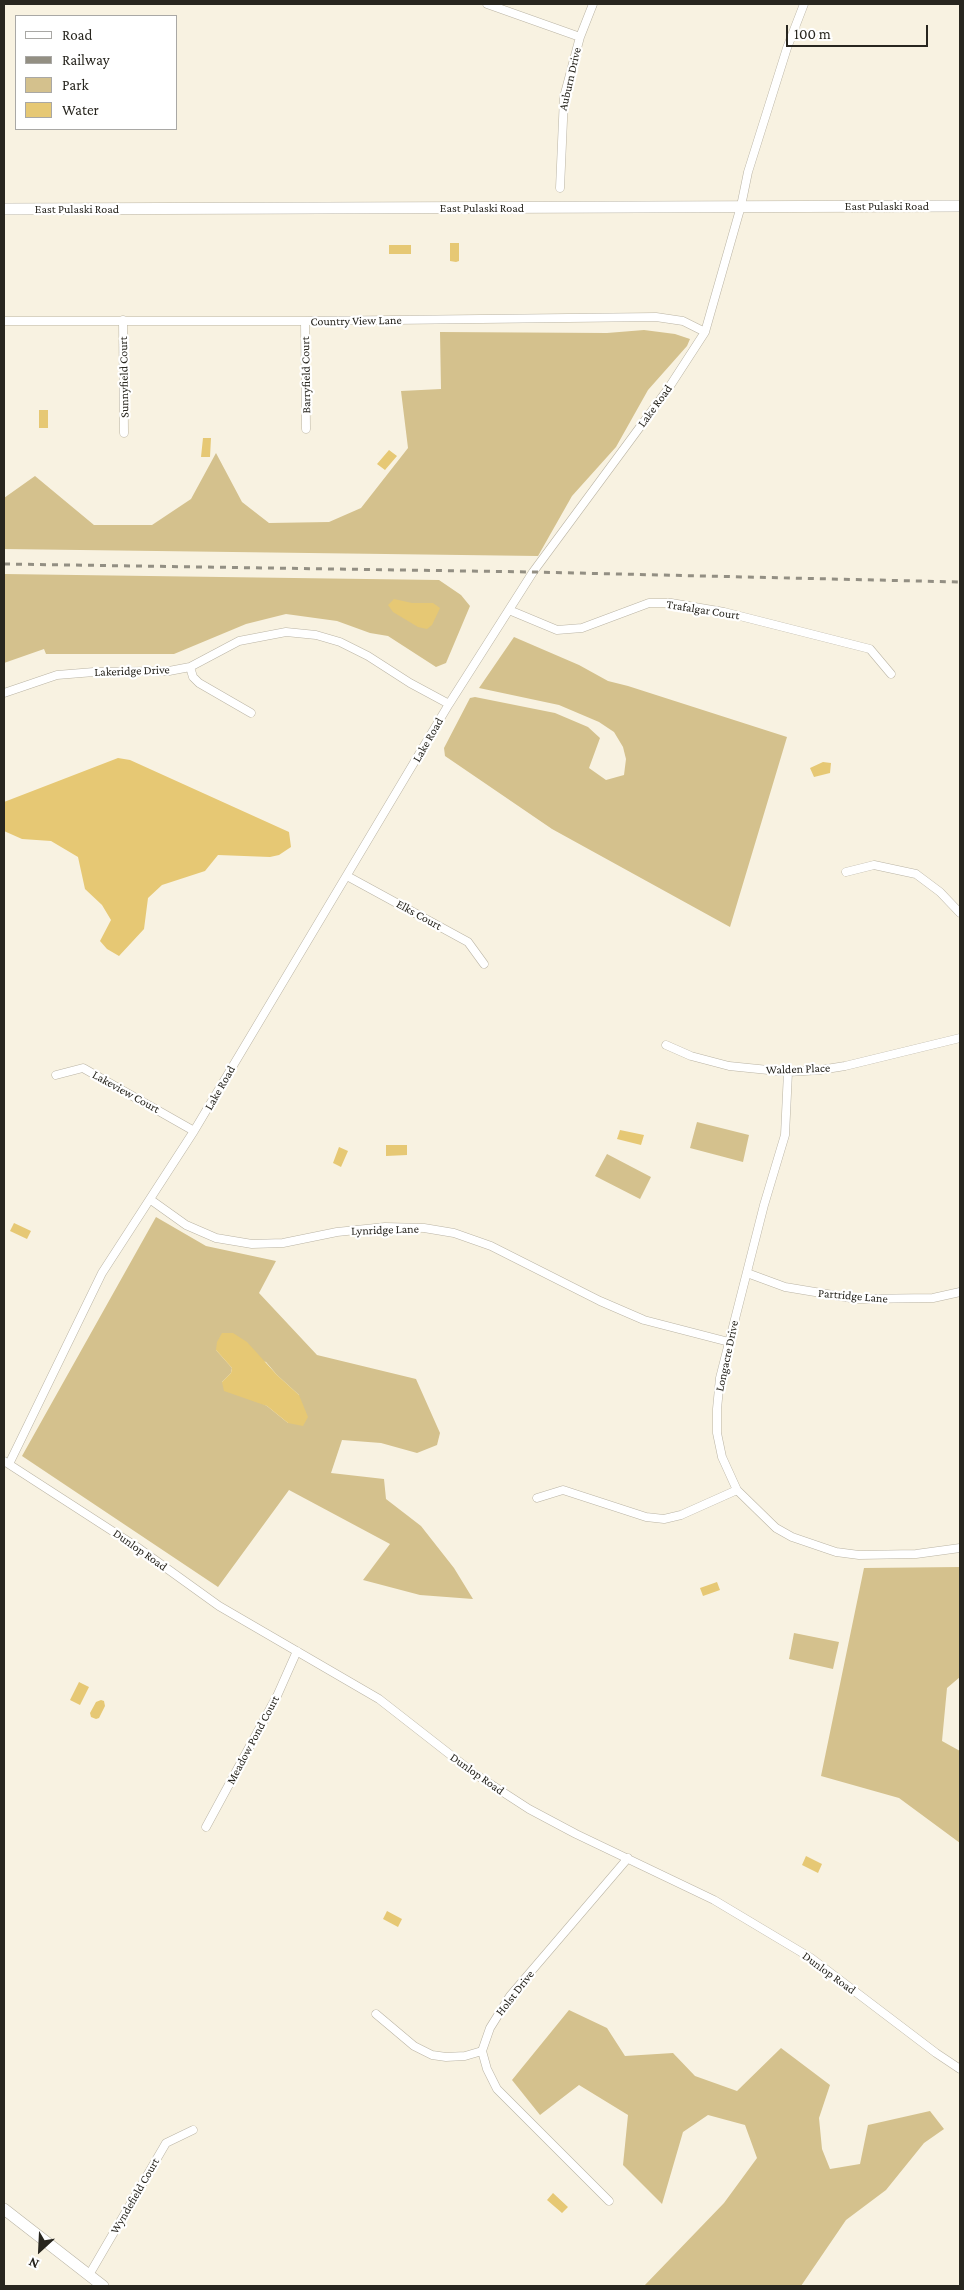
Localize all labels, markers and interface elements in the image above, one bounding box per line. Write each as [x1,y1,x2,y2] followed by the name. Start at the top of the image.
[15,15,178,130] legend
[789,15,932,47] scale bar
[794,26,831,42] text: 100 m
[62,27,92,43] text: Road
[556,46,584,112] street label: Auburn Drive
[62,52,110,68] text: Railway
[62,77,89,93] text: Park
[62,102,99,118] text: Water
[845,199,929,213] street label: East Pulaski Road
[440,201,524,215] street label: East Pulaski Road
[35,202,119,216] street label: East Pulaski Road
[310,313,402,329] street label: Country View Lane
[116,336,132,418] street label: Sunnyfield Court
[298,336,314,414] street label: Barryfield Court
[635,382,675,430] street label: Lake Road
[665,597,741,623] street label: Trafalgar Court
[94,662,170,680] street label: Lakeridge Drive
[410,715,446,765] street label: Lake Road
[394,897,444,933] street label: Elks Court
[766,1061,830,1077] street label: Walden Place
[202,1063,238,1113] street label: Lake Road
[90,1068,162,1116] street label: Lakeview Court
[351,1222,419,1238] street label: Lynridge Lane
[818,1286,888,1306] street label: Partridge Lane
[712,1319,742,1393] street label: Longacre Drive
[110,1526,170,1574] street label: Dunlop Road
[224,1693,282,1787] street label: Meadow Pond Court
[447,1750,507,1798] street label: Dunlop Road
[799,1949,859,1997] street label: Dunlop Road
[493,1967,537,2019] street label: Holst Drive
[107,2155,163,2237] street label: Wyndefield Court
[15,2225,65,2275] north arrow
[26,2254,41,2273] text: N

